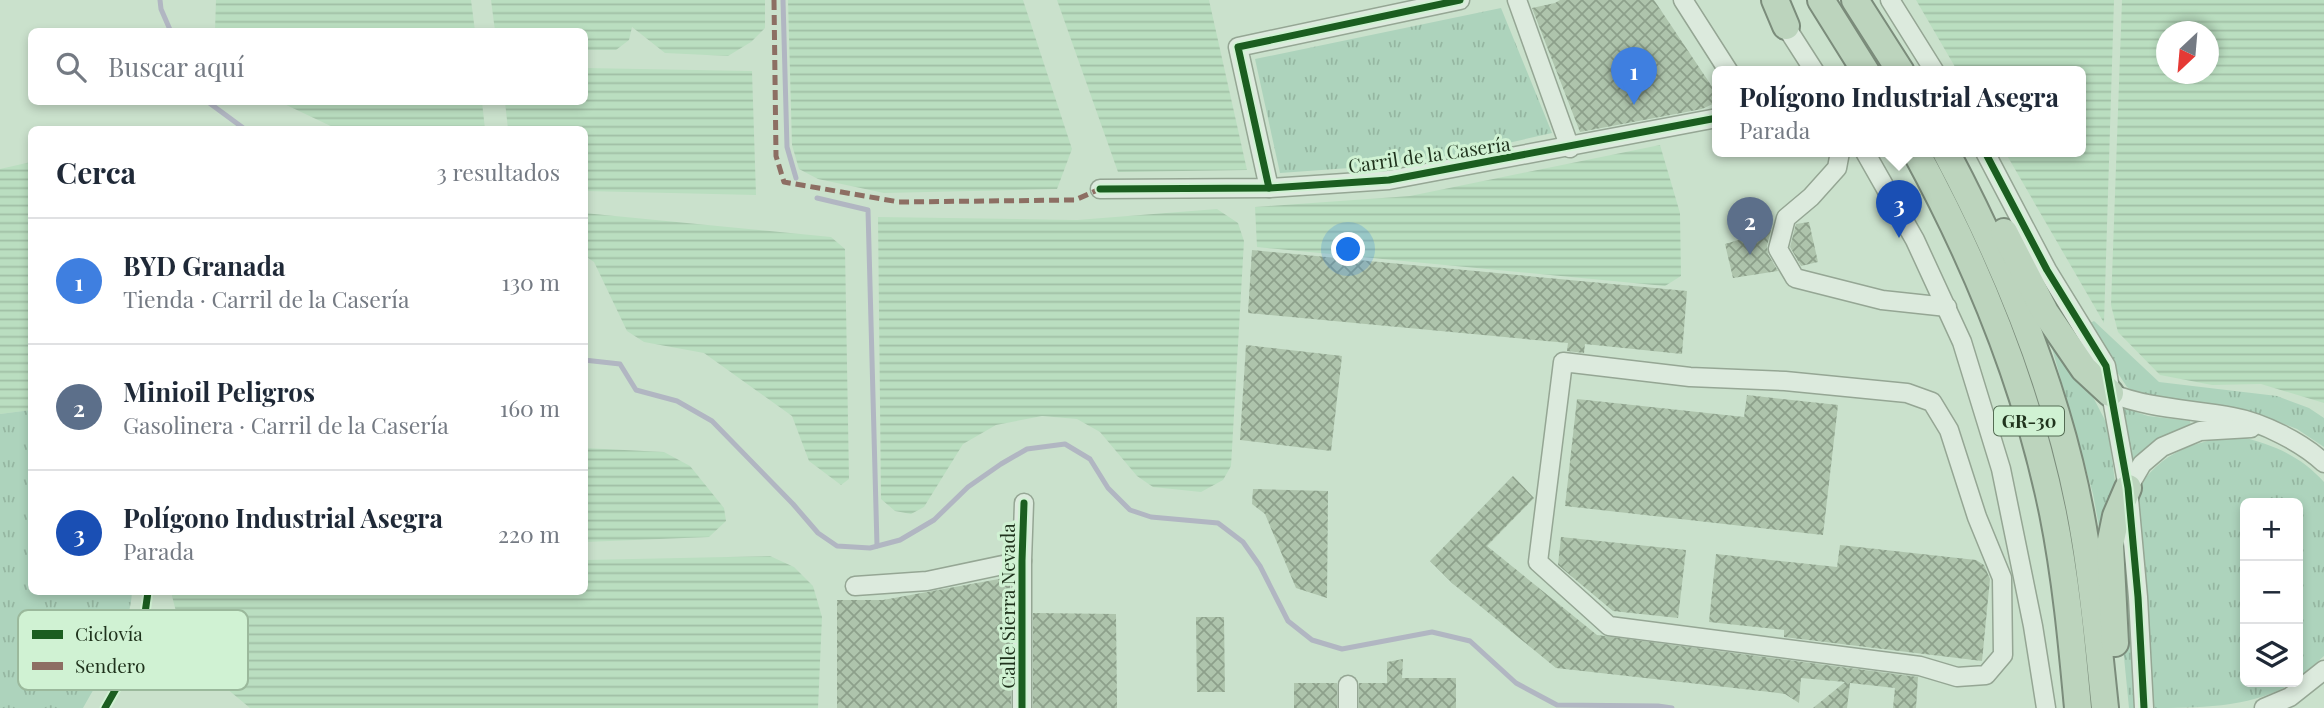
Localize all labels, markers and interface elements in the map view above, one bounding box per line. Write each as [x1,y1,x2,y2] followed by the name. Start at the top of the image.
[2156,21,2219,84] north arrow
[28,28,588,105] search box
[1611,47,1657,105] pin: 1
[52,48,90,86] icon: search
[108,49,244,84] text: Buscar aquí
[1712,66,2086,157] popup
[1739,79,2059,114] text: Polígono Industrial Asegra
[1739,114,1810,145] text: Parada
[1346,130,1512,178] street label: Carril de la Casería
[56,152,136,192] text: Cerca
[436,156,560,187] text: 3 resultados
[1876,180,1922,238] pin: 3
[1727,197,1773,255] pin: 2
[1331,232,1365,266] your location
[123,248,285,283] text: BYD Granada
[75,266,83,297] text: 1
[502,266,560,297] text: 130 m
[123,283,409,314] text: Tienda · Carril de la Casería
[123,374,315,409] text: Minioil Peligros
[73,392,85,423] text: 2
[500,392,560,423] text: 160 m
[1994,407,2064,436] road number: GR-30
[123,409,449,440] text: Gasolinera · Carril de la Casería
[2240,498,2303,687] map controls
[2240,498,2303,561] button: +
[123,500,443,535] text: Polígono Industrial Asegra
[73,518,85,549] text: 3
[498,518,560,549] text: 220 m
[994,523,1020,689] street label: Calle Sierra Nevada
[123,535,194,566] text: Parada
[2240,561,2303,624] button: −
[18,610,248,690] legend
[75,620,143,646] text: Ciclovía
[2240,624,2303,687] button: layers
[75,652,145,678] text: Sendero

